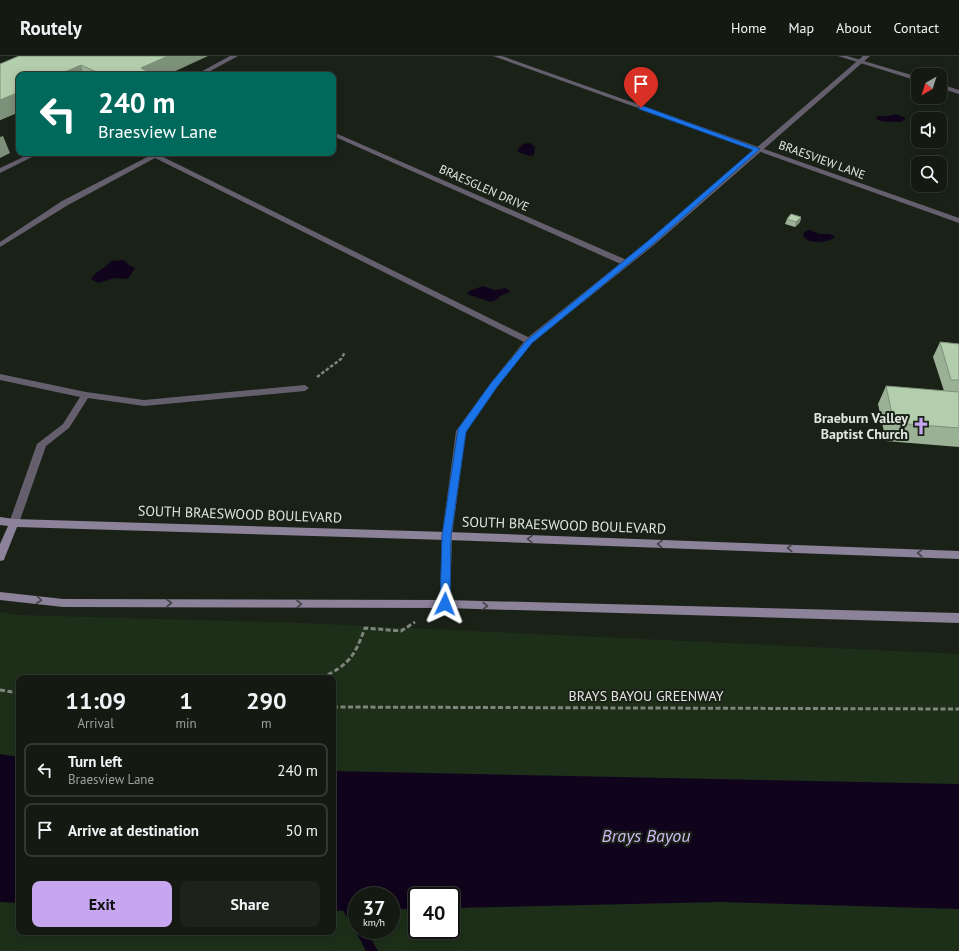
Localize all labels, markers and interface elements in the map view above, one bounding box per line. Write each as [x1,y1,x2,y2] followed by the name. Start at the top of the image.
[20,16,82,40] text: Routely
[731,19,766,37] text: Home
[788,19,814,37] text: Map
[836,19,872,37] text: About
[894,19,939,37] text: Contact
[624,67,658,108] pin
[911,68,947,104] north arrow
[911,68,947,192] map controls
[630,73,652,95] icon: arrive
[98,84,175,121] text: 240 m
[32,88,84,140] icon: left
[911,112,947,148] button: sound
[98,120,217,143] text: Braesview Lane
[777,137,868,182] street label: BRAESVIEW LANE
[911,156,947,192] button: search
[437,161,531,214] street label: BRAESGLEN DRIVE
[814,409,908,443] place label: Braeburn Valley Baptist Church
[911,416,931,436] church icon: Braeburn Valley Baptist Church
[138,501,342,527] street label: SOUTH BRAESWOOD BOULEVARD
[462,512,666,538] street label: SOUTH BRAESWOOD BOULEVARD
[527,535,533,543] one-way arrow
[657,539,663,548] one-way arrow
[787,544,793,553] one-way arrow
[917,549,923,557] one-way arrow
[424,583,466,625] position arrow
[36,596,42,605] one-way arrow
[166,599,172,607] one-way arrow
[296,600,302,608] one-way arrow
[482,601,488,610] one-way arrow
[65,685,126,716] text: 11:09
[179,685,193,716] text: 1
[246,685,287,716] text: 290
[568,687,724,705] street label: BRAYS BAYOU GREENWAY
[78,715,114,732] text: Arrival
[175,715,197,732] text: min
[261,715,272,732] text: m
[68,752,122,771] text: Turn left
[34,759,56,781] icon: left
[277,761,318,780] text: 240 m
[68,771,154,788] text: Braesview Lane
[34,819,56,841] icon: arrive
[68,821,199,840] text: Arrive at destination
[285,821,318,840] text: 50 m
[601,824,691,847] water label: Brays Bayou
[32,881,172,927] button: Exit
[180,881,320,927] button: Share
[408,887,460,939] speed limit sign: 40
[363,895,385,921] text: 37
[363,916,385,929] text: km/h

